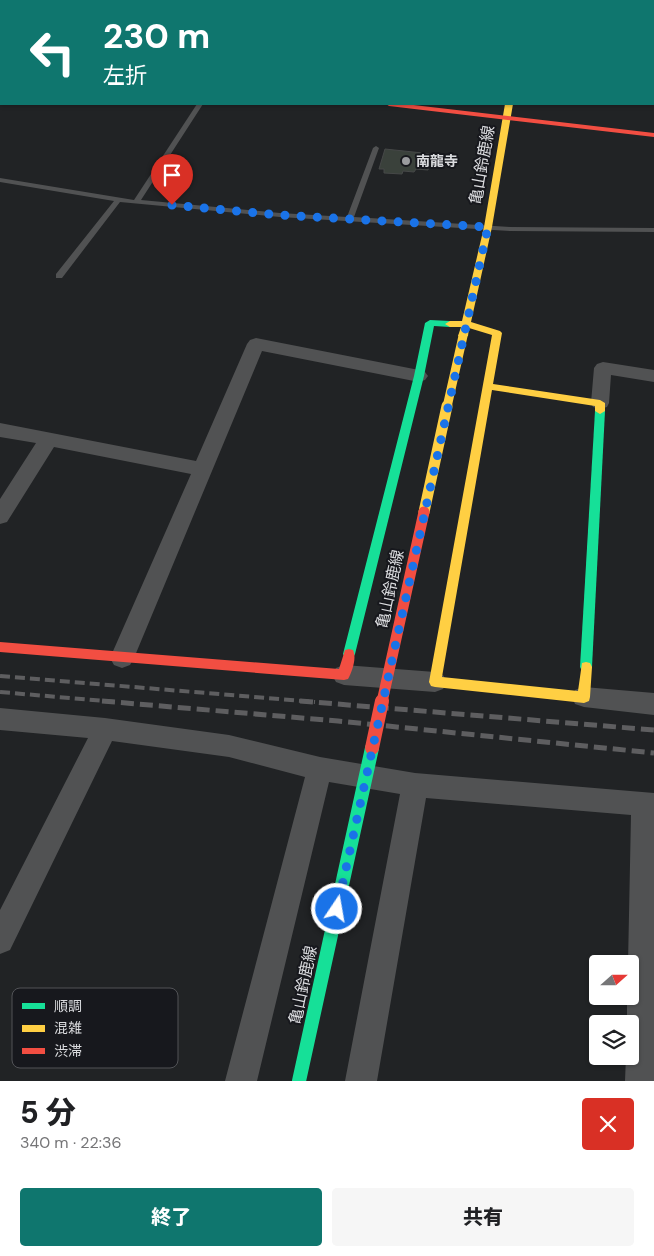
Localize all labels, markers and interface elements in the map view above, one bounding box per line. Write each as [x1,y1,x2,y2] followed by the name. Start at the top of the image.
[103,13,210,59] text: 230 m
[20,20,85,85] icon: left
[103,61,147,90] text: 左折
[465,124,499,206] street label: 亀山鈴鹿線
[416,152,458,170] place label: 南龍寺
[151,154,193,205] pin
[400,155,412,167] marker: 南龍寺
[158,161,186,189] icon: arrive
[371,548,409,630] street label: 亀山鈴鹿線
[310,882,362,934] position arrow
[284,944,322,1026] street label: 亀山鈴鹿線
[589,955,639,1005] north arrow
[589,955,639,1065] map controls
[12,988,178,1068] legend
[54,997,82,1015] text: 順調
[589,1015,639,1065] button: layers
[54,1019,82,1037] text: 混雑
[54,1042,82,1060] text: 渋滞
[20,1093,76,1132] text: 5 分
[582,1098,634,1150] button: close
[20,1132,121,1153] text: 340 m · 22:36
[20,1188,322,1246] button: 終了
[332,1188,634,1246] button: 共有

